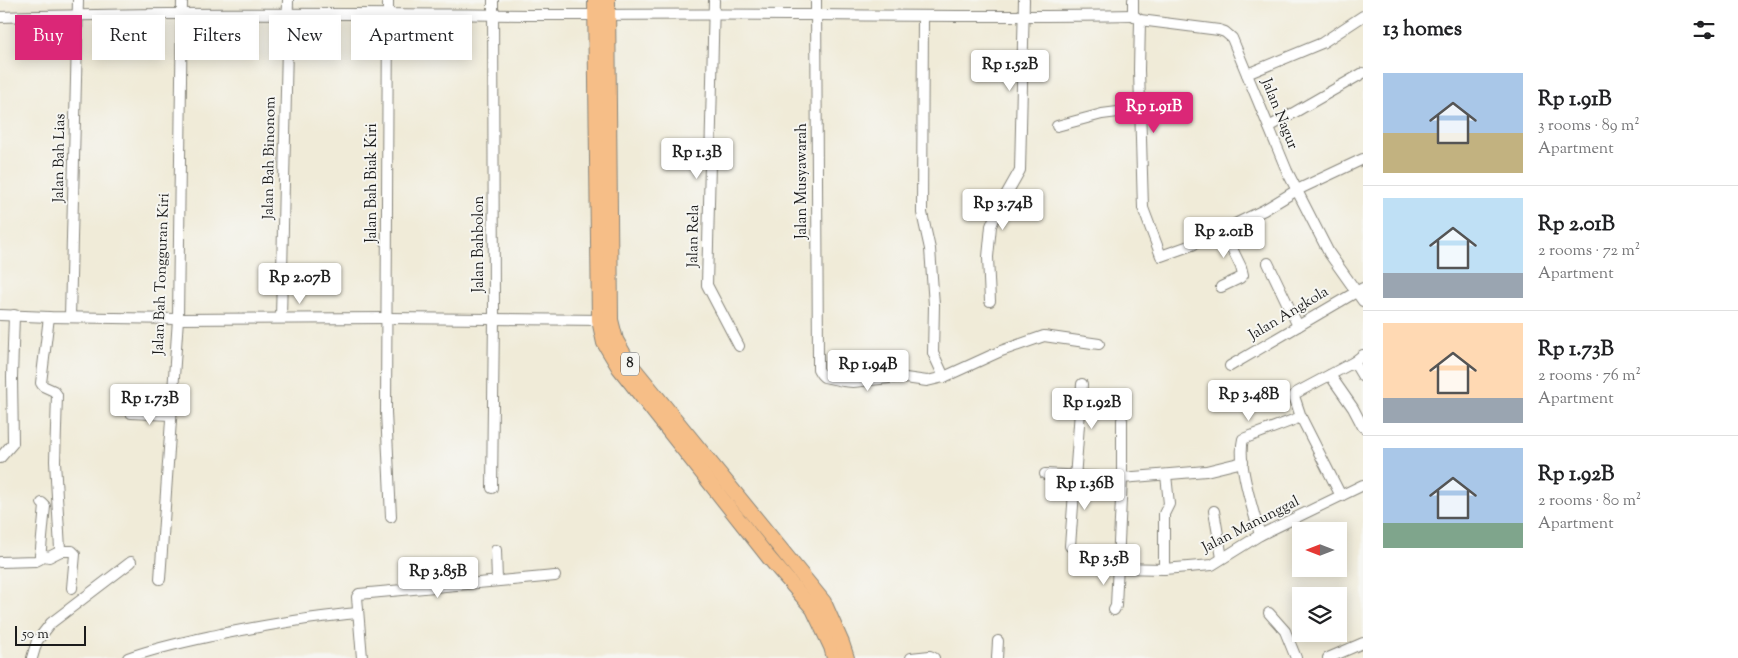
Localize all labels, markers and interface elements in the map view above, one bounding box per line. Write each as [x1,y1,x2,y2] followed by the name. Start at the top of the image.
[15,15,82,60] chip: Buy
[92,15,165,60] chip: Rent
[175,15,259,60] chip: Filters
[269,15,341,60] chip: New
[351,15,472,60] chip: Apartment
[1383,15,1462,45] text: 13 homes
[1690,16,1718,44] icon: filters
[958,49,1062,92] pin: Rp 1.52B
[982,54,1038,77] text: Rp 1.52B
[1255,75,1303,153] street label: Jalan Nagur
[1538,85,1612,115] text: Rp 1.91B
[1102,92,1206,134] pin: Rp 1.91B
[1423,93,1483,153] icon: home
[258,96,282,221] street label: Jalan Bah Binonom
[1126,96,1182,119] text: Rp 1.91B
[49,113,71,204] street label: Jalan Bah Lias
[1538,115,1640,138] text: 3 rooms · 89 m²
[362,123,383,244] street label: Jalan Bah Biak Kiri
[792,123,813,240] street label: Jalan Musyawarah
[651,138,743,180] pin: Rp 1.3B
[1538,138,1614,161] text: Apartment
[672,142,722,165] text: Rp 1.3B
[951,188,1055,231] pin: Rp 3.74B
[149,193,175,356] street label: Jalan Bah Tongguran Kiri
[973,193,1033,216] text: Rp 3.74B
[469,195,490,293] street label: Jalan Bahbolon
[683,204,705,269] street label: Jalan Rela
[1538,210,1615,240] text: Rp 2.01B
[1172,216,1276,259] pin: Rp 2.01B
[1423,218,1483,278] icon: home
[1195,221,1253,244] text: Rp 2.01B
[1538,240,1640,263] text: 2 rooms · 72 m²
[248,262,352,305] pin: Rp 2.07B
[1538,263,1614,286] text: Apartment
[269,267,331,290] text: Rp 2.07B
[1244,282,1333,347] street label: Jalan Angkola
[1538,335,1614,365] text: Rp 1.73B
[1423,343,1483,403] icon: home
[816,350,920,392] pin: Rp 1.94B
[621,352,639,376] road number: 8
[839,354,897,377] text: Rp 1.94B
[1538,365,1641,388] text: 2 rooms · 76 m²
[1197,380,1301,422] pin: Rp 3.48B
[98,384,202,426] pin: Rp 1.73B
[1219,384,1279,407] text: Rp 3.48B
[121,388,179,411] text: Rp 1.73B
[1040,388,1144,430] pin: Rp 1.92B
[1538,388,1614,411] text: Apartment
[1063,392,1121,415] text: Rp 1.92B
[1538,460,1614,490] text: Rp 1.92B
[1033,468,1137,511] pin: Rp 1.36B
[1423,468,1483,528] icon: home
[1056,473,1114,496] text: Rp 1.36B
[1538,490,1641,513] text: 2 rooms · 80 m²
[1198,491,1303,559] street label: Jalan Manunggal
[1538,513,1614,536] text: Apartment
[1292,522,1348,578] north arrow
[1292,522,1347,642] map controls
[1058,544,1150,586] pin: Rp 3.5B
[1079,548,1129,571] text: Rp 3.5B
[386,556,490,599] pin: Rp 3.85B
[409,561,467,584] text: Rp 3.85B
[1292,587,1347,642] button: layers
[15,623,86,646] scale bar
[22,625,49,645] text: 50 m

